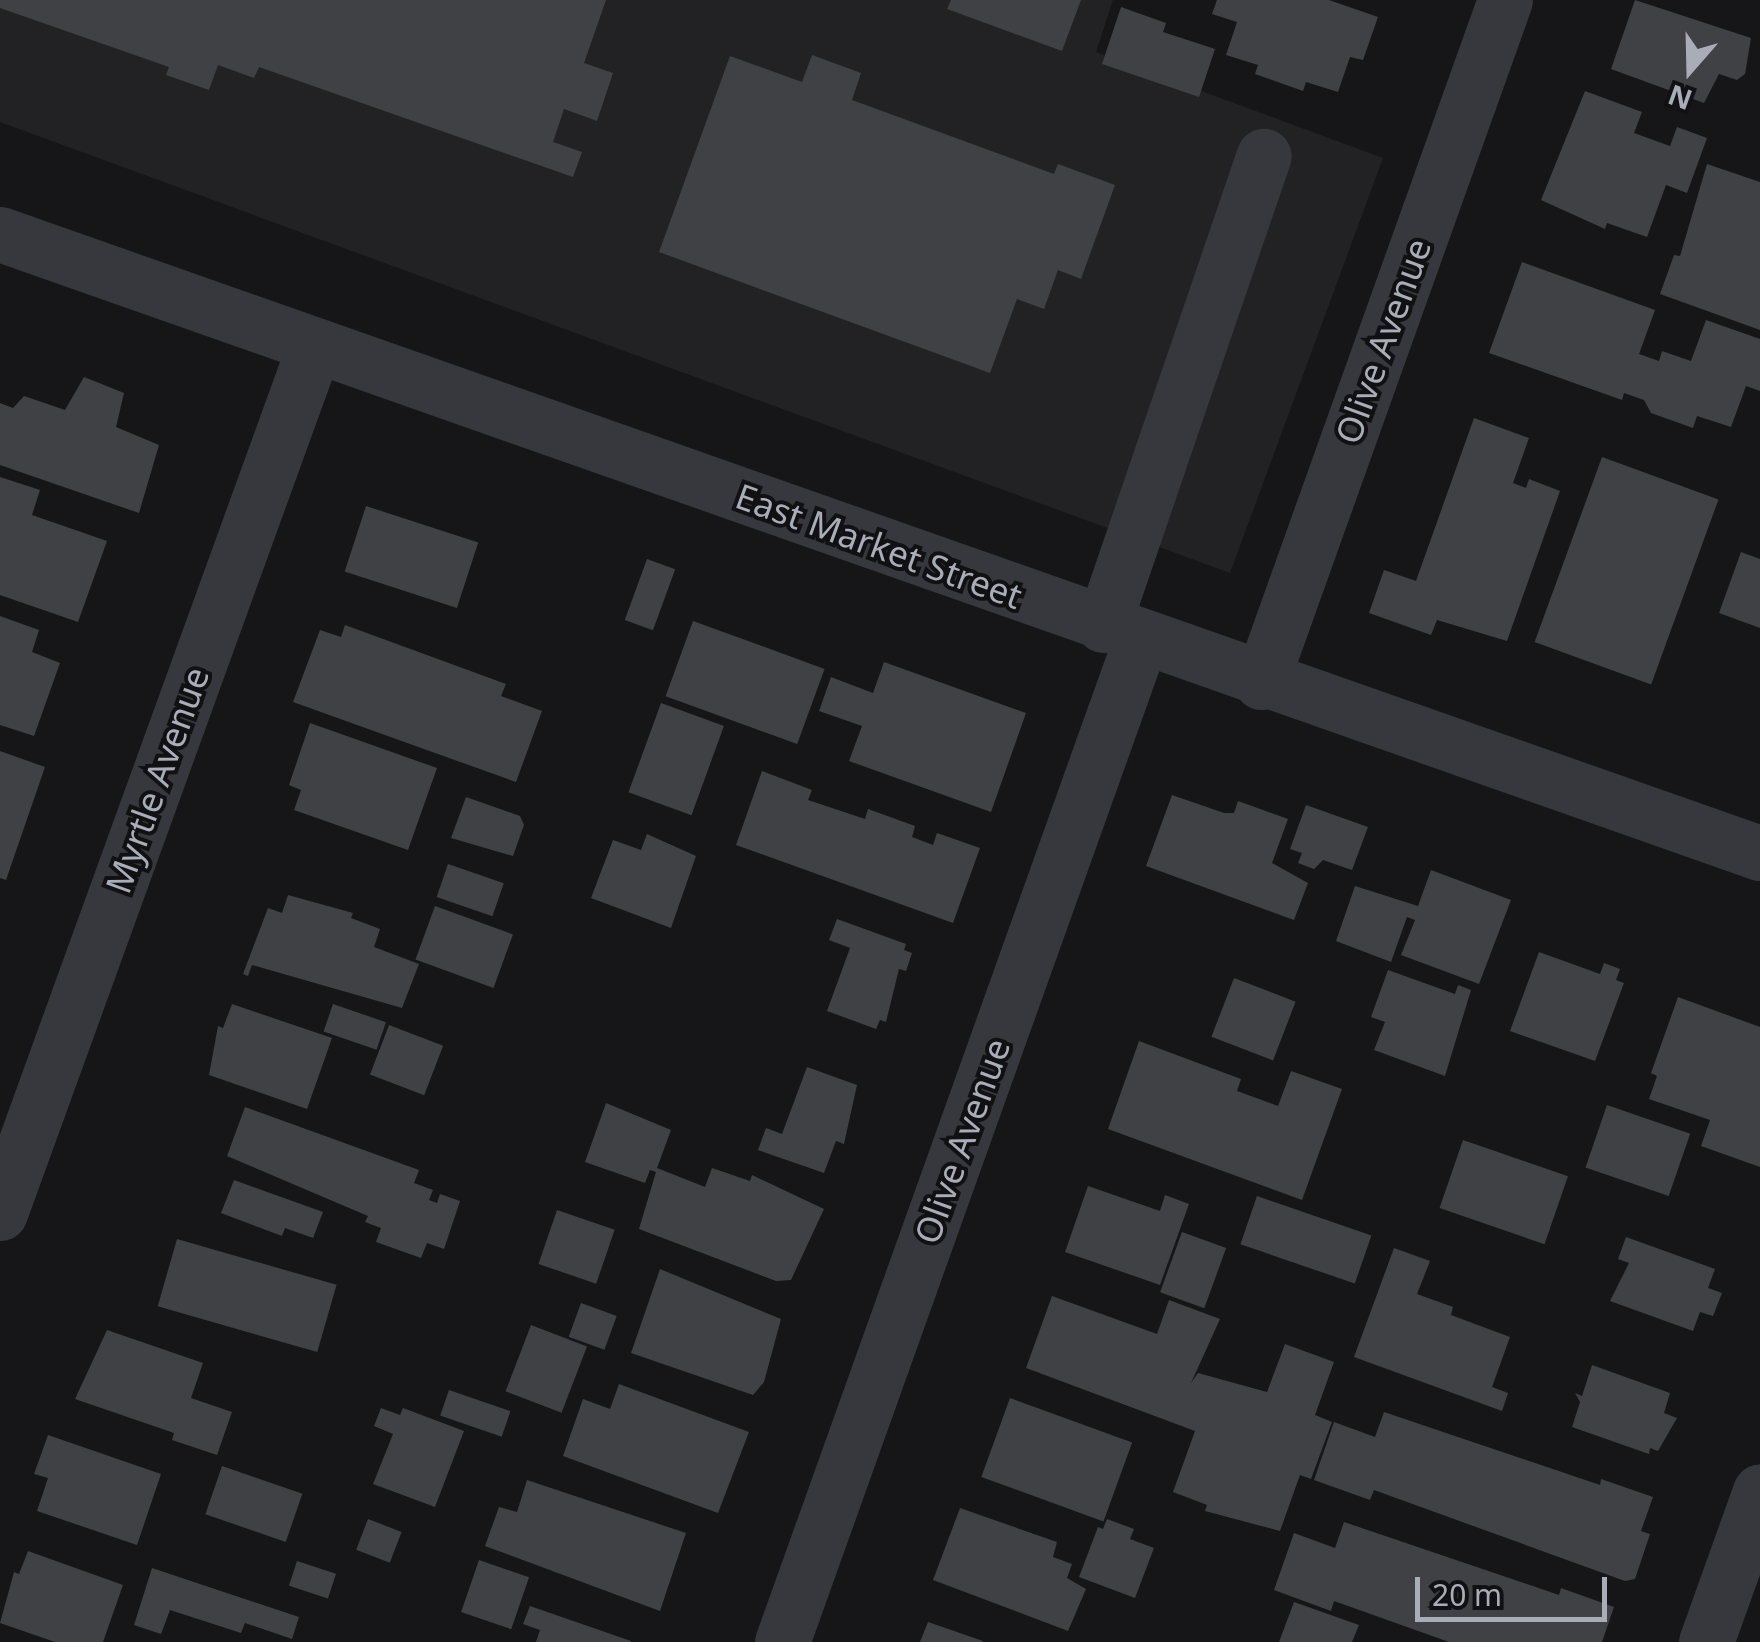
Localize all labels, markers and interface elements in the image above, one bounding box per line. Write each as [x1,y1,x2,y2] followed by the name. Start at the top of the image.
[1640,20,1740,120] north arrow
[1663,76,1697,120] text: N
[1327,233,1439,449] street label: Olive Avenue
[730,475,1028,617] street label: East Market Street
[97,661,217,899] street label: Myrtle Avenue
[906,1033,1018,1249] street label: Olive Avenue
[1420,1557,1612,1619] scale bar
[1432,1574,1502,1615] text: 20 m

